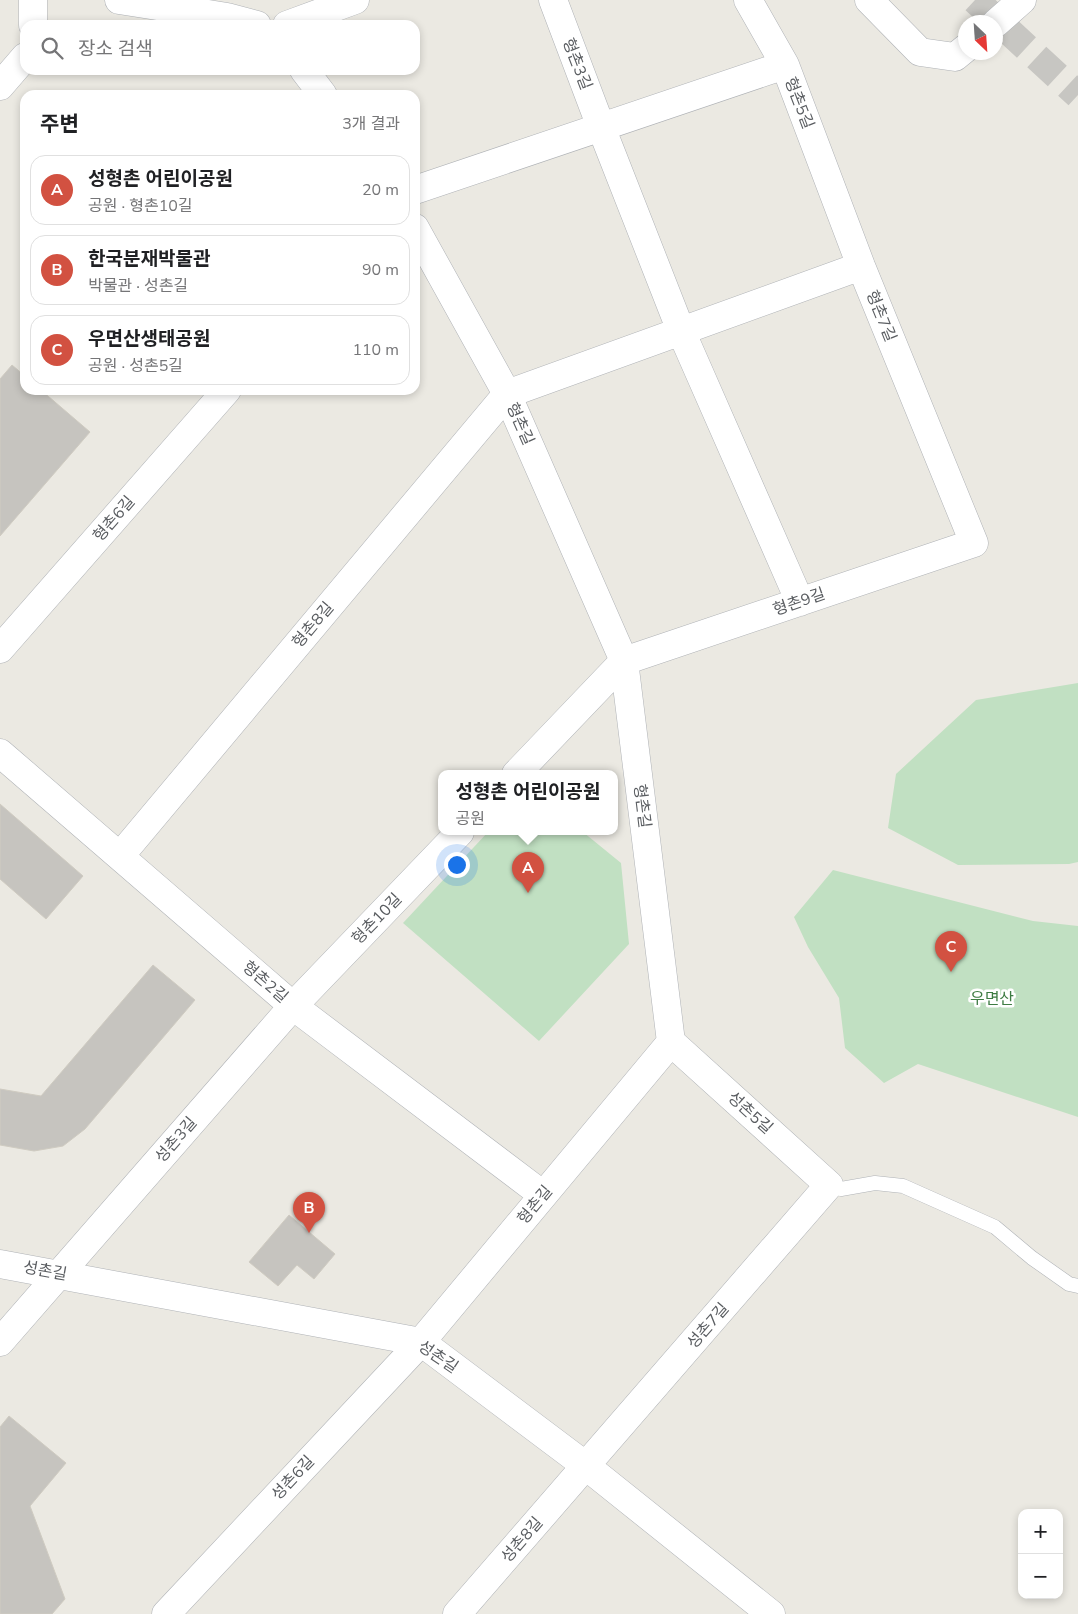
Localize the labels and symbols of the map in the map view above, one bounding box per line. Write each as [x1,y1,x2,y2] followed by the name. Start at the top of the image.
[958,15,1003,60] north arrow
[557,35,597,93] street label: 형촌3길
[779,74,819,132] street label: 형촌5길
[861,287,901,345] street label: 형촌7길
[501,399,539,449] street label: 형촌길
[88,491,140,547] street label: 형촌6길
[770,583,828,621] street label: 형촌9길
[287,597,339,653] street label: 형촌8길
[628,783,656,829] street label: 형촌길
[444,852,470,878] your location
[512,852,544,893] pin: A
[347,889,407,949] street label: 형촌10길
[935,931,967,972] pin: C
[237,956,293,1008] street label: 형촌2길
[970,988,1014,1010] park label: 우면산
[723,1087,777,1139] street label: 성촌5길
[150,1112,202,1168] street label: 성촌3길
[512,1181,558,1229] street label: 형촌길
[293,1192,325,1233] pin: B
[21,1256,69,1286] street label: 성촌길
[682,1298,734,1354] street label: 성촌7길
[414,1336,462,1378] street label: 성촌길
[267,1451,319,1505] street label: 성촌6길
[496,1512,548,1568] street label: 성촌8길

